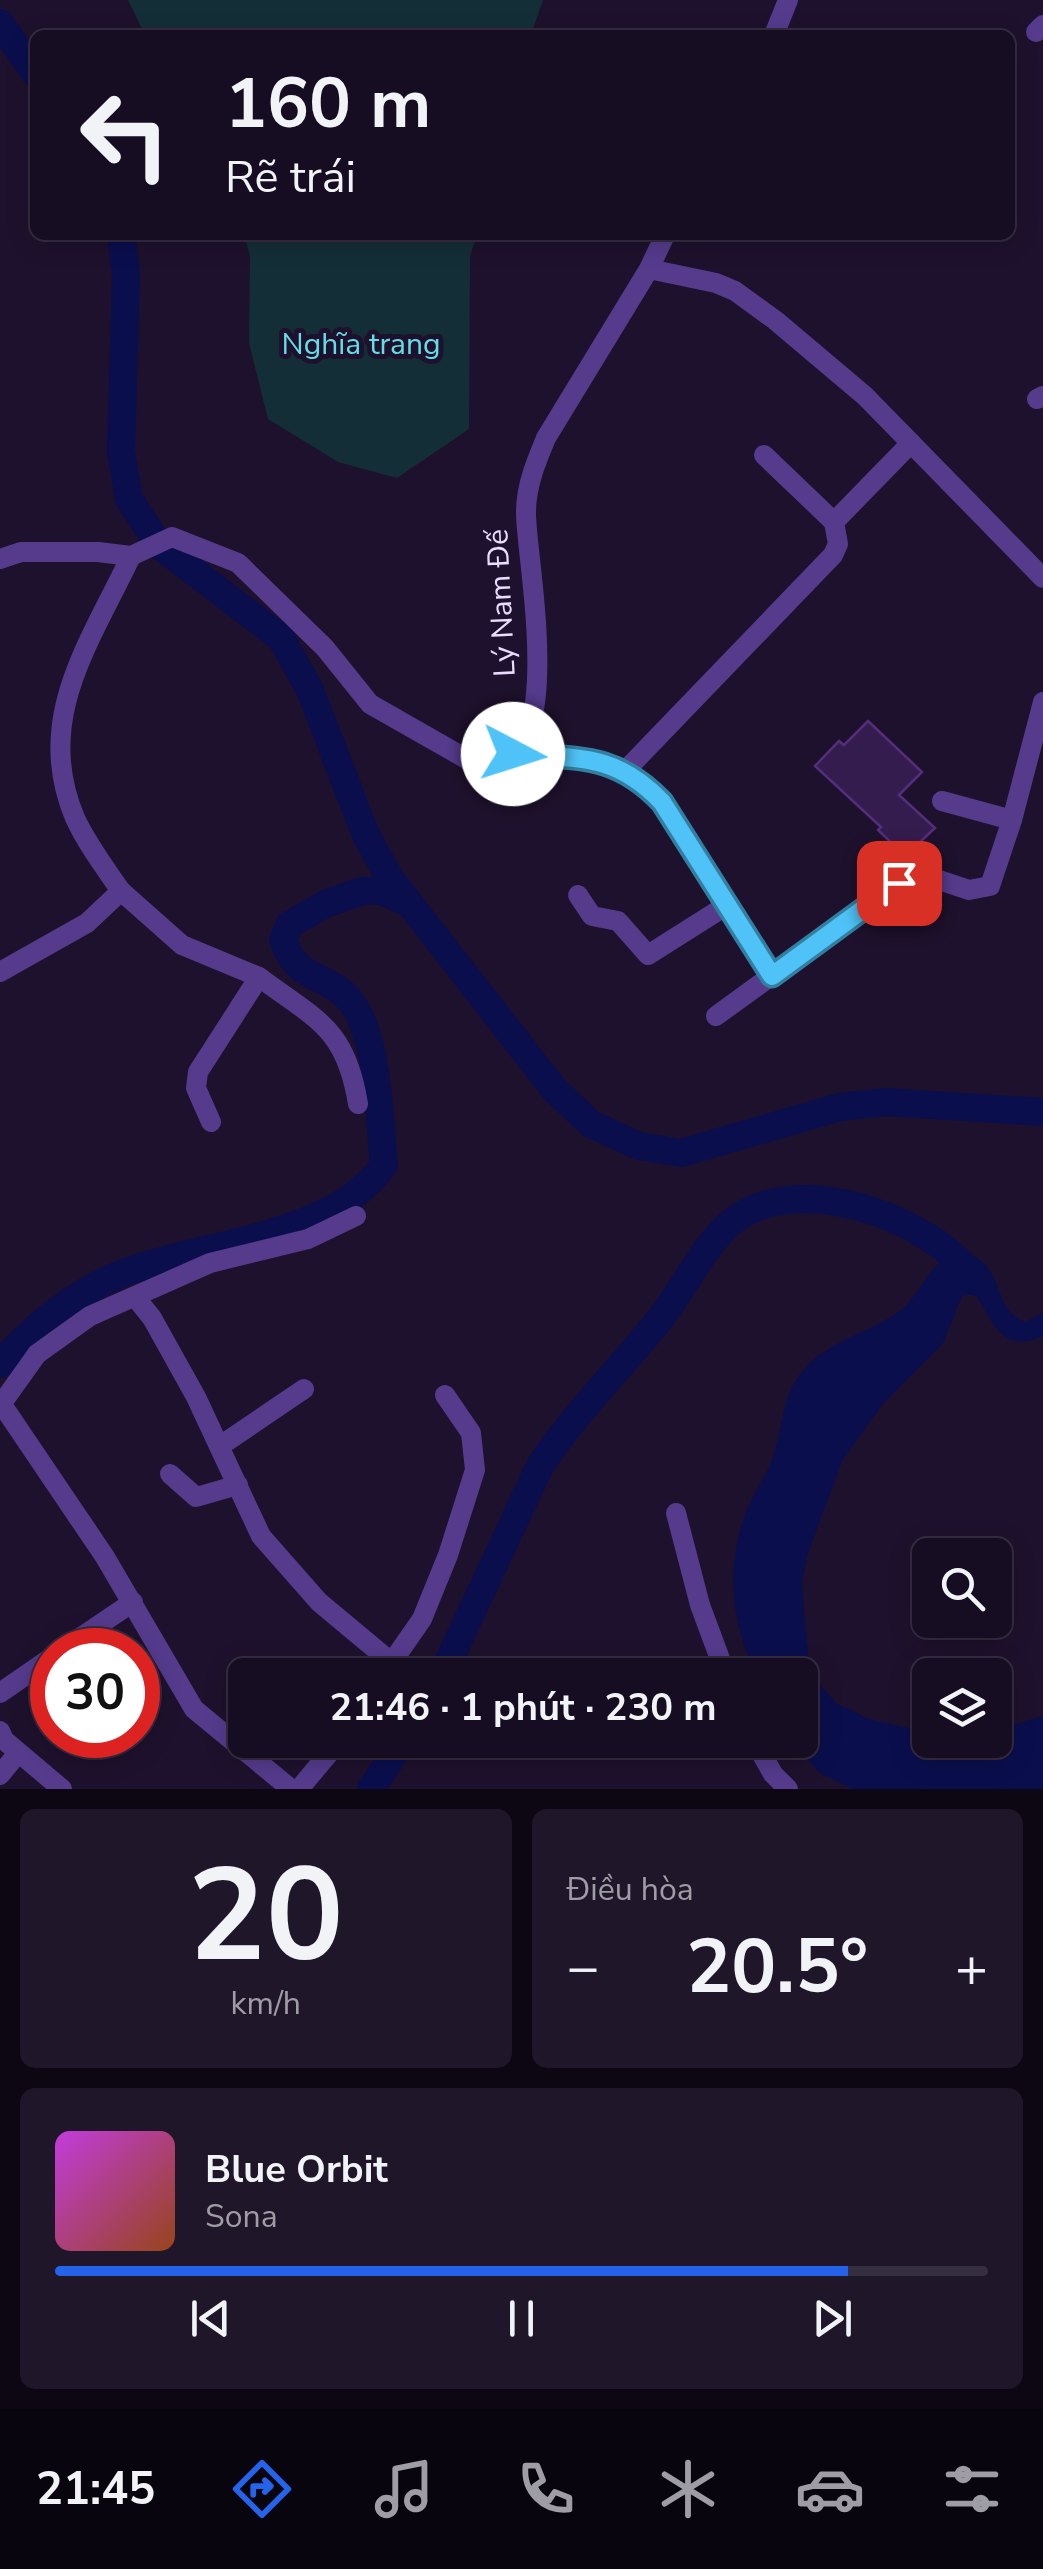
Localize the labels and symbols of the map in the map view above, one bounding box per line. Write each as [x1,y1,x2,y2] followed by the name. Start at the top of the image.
[282,324,441,365] park label: Nghĩa trang
[477,527,526,678] street label: Lý Nam Đế
[461,702,565,806] position arrow
[857,841,942,926] pin
[30,1628,160,1758] speed limit sign: 30

